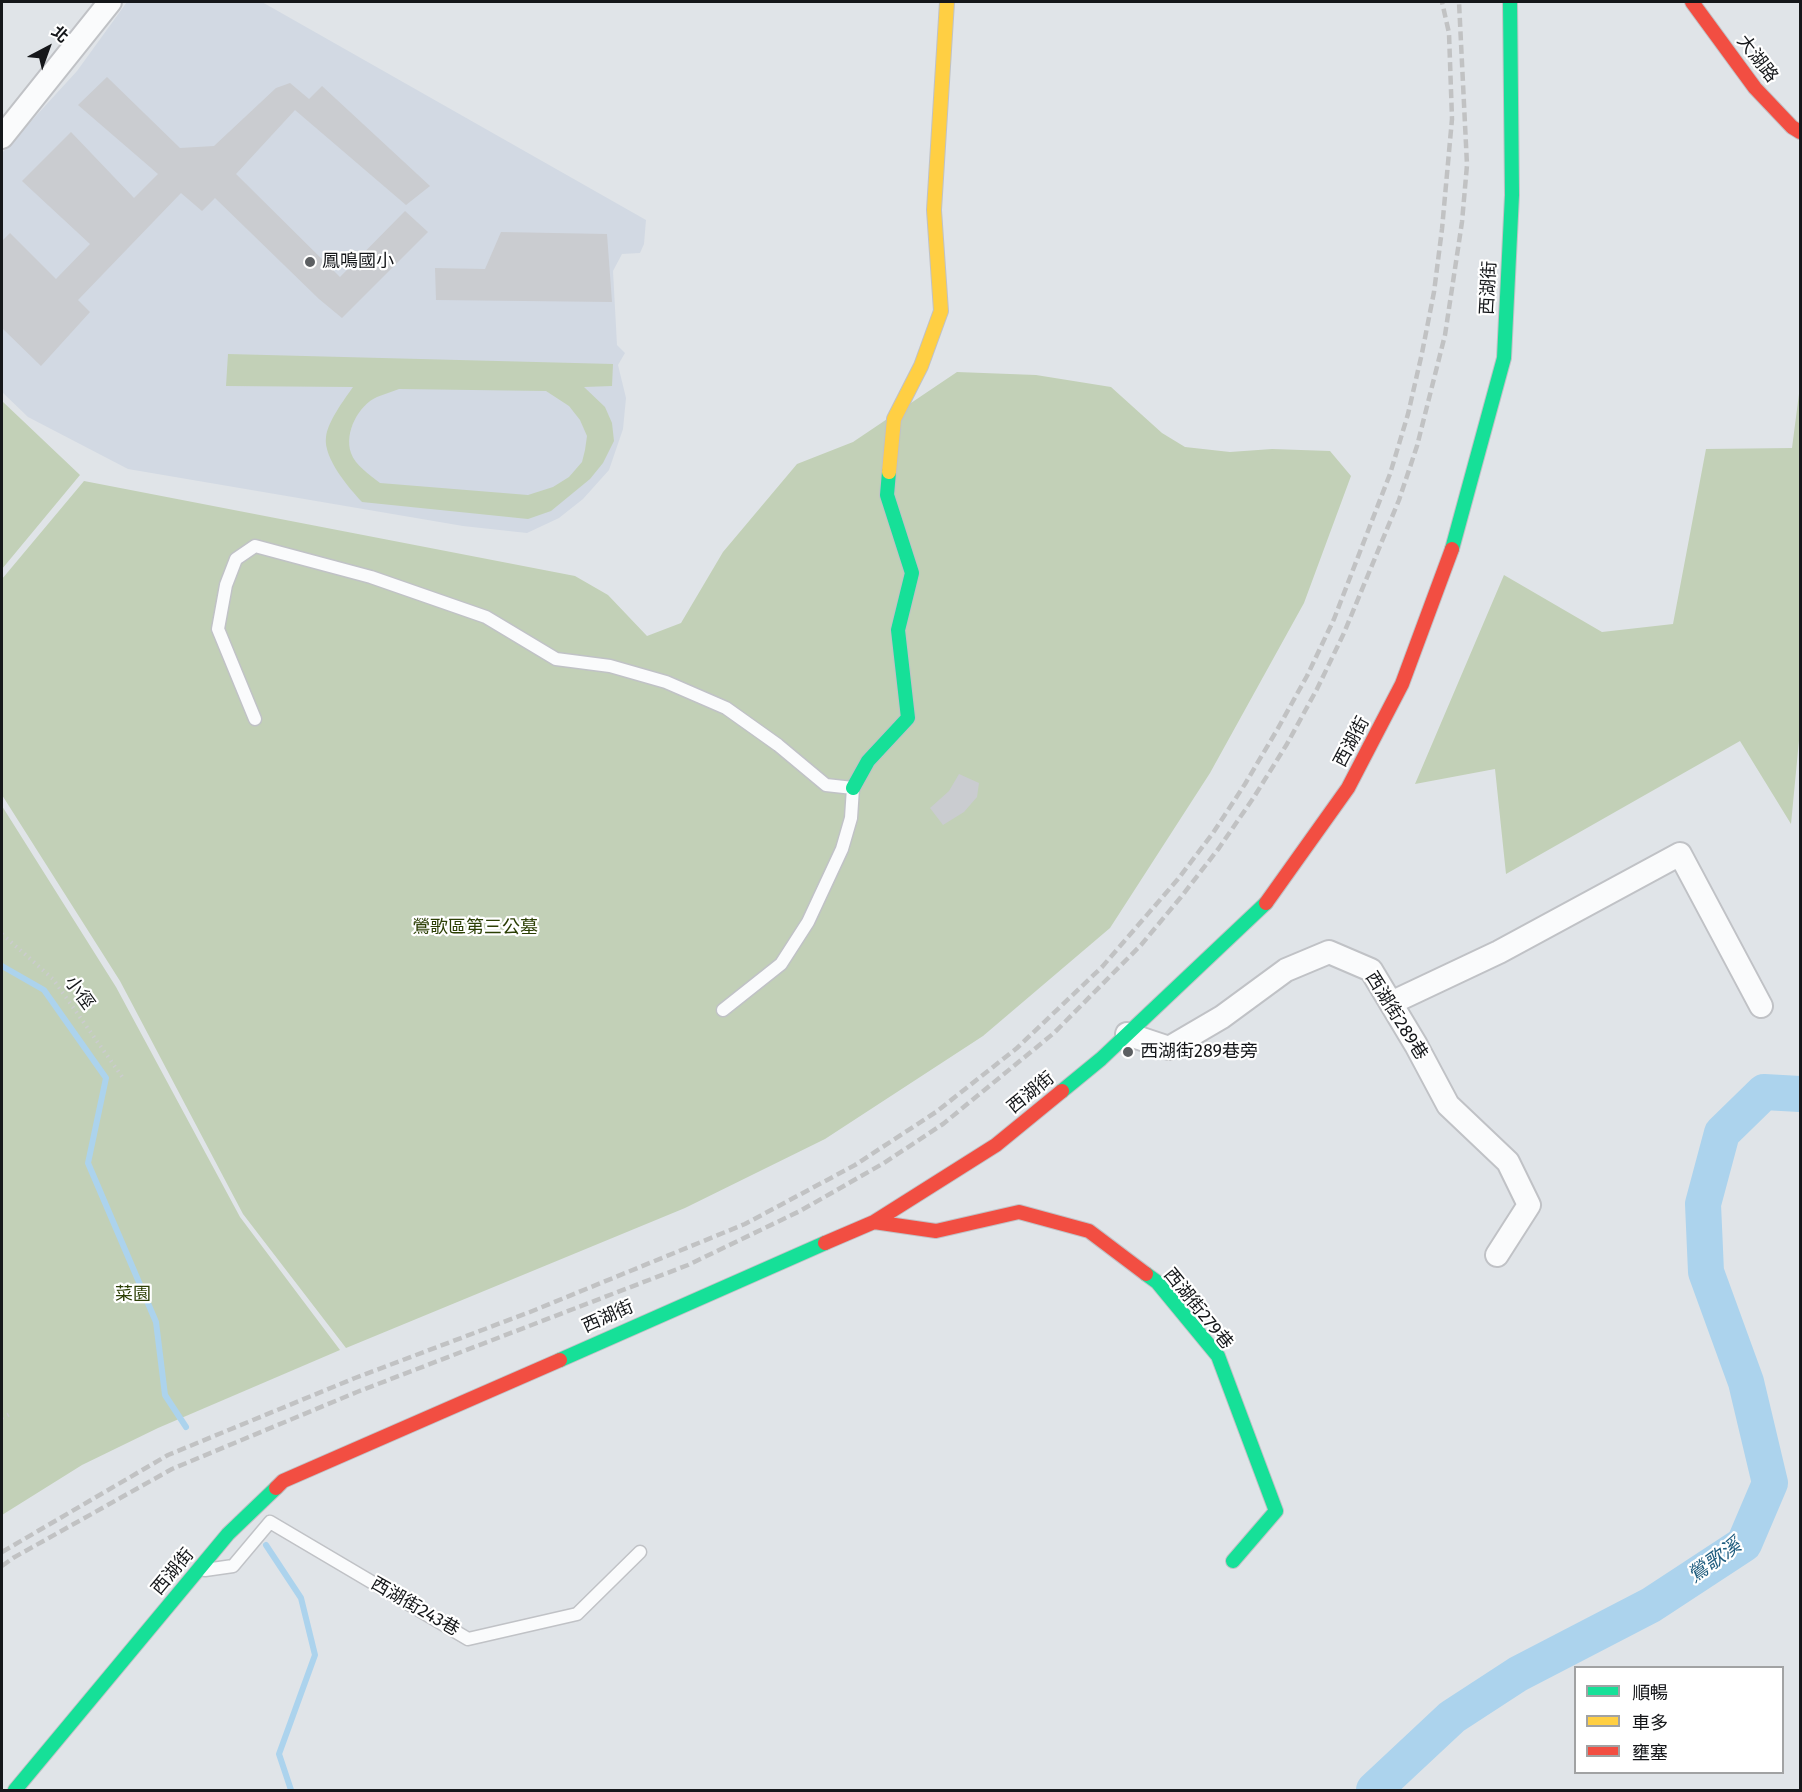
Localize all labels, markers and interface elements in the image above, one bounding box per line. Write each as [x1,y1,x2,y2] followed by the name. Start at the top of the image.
[18,18,78,78] north arrow
[48,22,72,46] text: 北
[1732,31,1782,87] street label: 大湖路
[322,251,394,273] place label: 鳳鳴國小
[303,255,317,269] marker: 鳳鳴國小
[1477,260,1501,316] street label: 西湖街
[1330,713,1374,771] street label: 西湖街
[412,917,538,939] park label: 鶯歌區第三公墓
[1360,968,1432,1064] street label: 西湖街289巷
[60,972,98,1014] street label: 小徑
[1140,1041,1258,1063] place label: 西湖街289巷旁
[1121,1045,1135,1059] marker: 西湖街289巷旁
[1003,1068,1059,1118] street label: 西湖街
[1159,1264,1237,1354] street label: 西湖街279巷
[115,1284,151,1306] park label: 菜園
[579,1296,637,1338] street label: 西湖街
[1684,1534,1746,1588] water label: 鶯歌溪
[147,1544,199,1600] street label: 西湖街
[367,1573,463,1641] street label: 西湖街243巷
[1574,1666,1784,1774] legend
[1632,1682,1668,1704] text: 順暢
[1632,1712,1668,1734] text: 車多
[1632,1742,1668,1764] text: 壅塞

